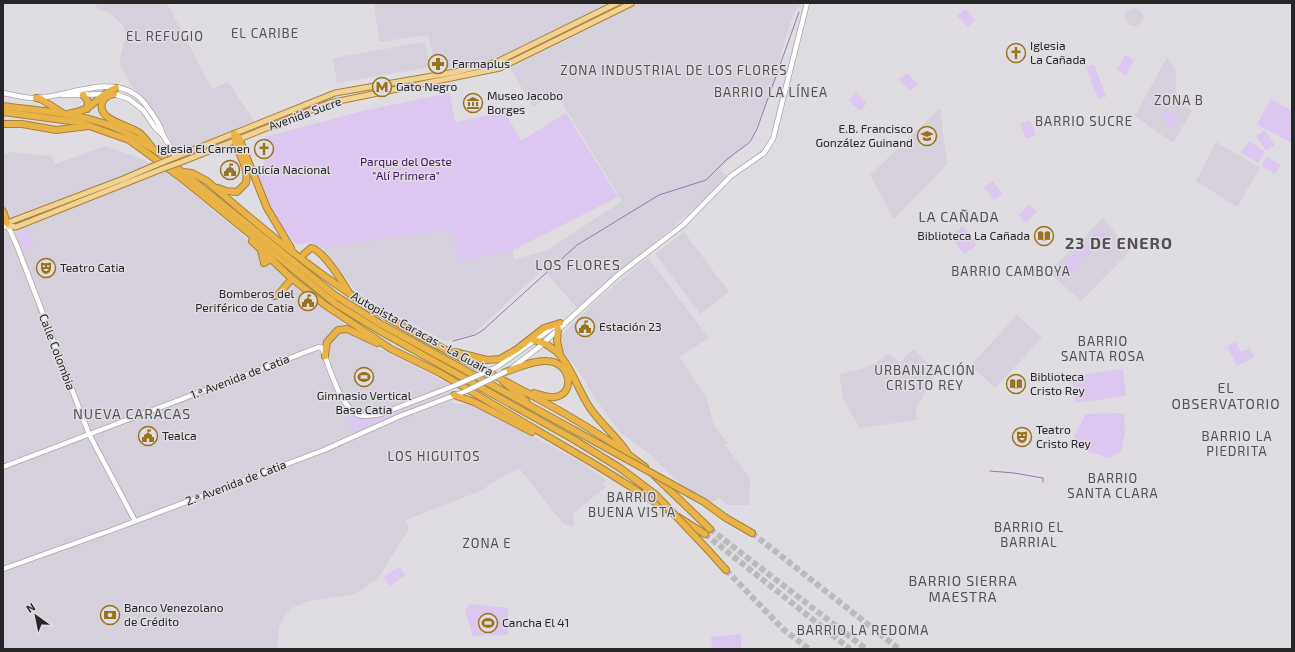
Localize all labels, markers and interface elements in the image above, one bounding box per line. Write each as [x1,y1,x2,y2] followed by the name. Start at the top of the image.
[231,25,299,41] district label: EL CARIBE
[126,28,204,44] district label: EL REFUGIO
[1030,38,1086,66] place label: Iglesia La Cañada
[1005,42,1027,64] church icon: Iglesia La Cañada
[427,53,449,75] pharmacy icon: Farmaplus
[452,56,510,70] place label: Farmaplus
[560,62,788,78] district label: ZONA INDUSTRIAL DE LOS FLORES
[371,76,393,98] metro station icon: Gato Negro
[396,79,457,93] place label: Gato Negro
[714,83,828,100] district label: BARRIO LA LÍNEA
[487,88,563,116] place label: Museo Jacobo Borges
[462,92,484,114] museum icon: Museo Jacobo Borges
[1154,92,1204,108] district label: ZONA B
[266,93,343,133] street label: Avenida Sucre
[1035,113,1133,129] district label: BARRIO SUCRE
[815,121,913,149] place label: E.B. Francisco González Guinand
[916,125,938,147] school or university icon: E.B. Francisco González Guinand
[253,138,275,160] church icon: Iglesia El Carmen
[157,141,250,155] place label: Iglesia El Carmen
[360,154,452,182] park label: Parque del Oeste "Alí Primera"
[219,159,241,181] public building icon: Policía Nacional
[244,162,331,176] place label: Policía Nacional
[919,208,999,225] district label: LA CAÑADA
[1033,225,1055,247] library icon: Biblioteca La Cañada
[917,228,1030,242] place label: Biblioteca La Cañada
[1065,233,1173,252] district label: 23 DE ENERO
[535,256,621,273] district label: LOS FLORES
[35,257,57,279] theatre icon: Teatro Catia
[60,260,125,274] place label: Teatro Catia
[951,263,1071,279] district label: BARRIO CAMBOYA
[195,286,294,314] place label: Bomberos del Periférico de Catia
[349,288,496,378] street label: Autopista Caracas - La Guaira
[297,290,319,312] public building icon: Bomberos del Periférico de Catia
[37,311,79,392] street label: Calle Colombia
[574,316,596,338] public building icon: Estación 23
[599,319,662,333] place label: Estación 23
[1061,333,1145,364] district label: BARRIO SANTA ROSA
[188,351,291,401] street label: 1.ª Avenida de Catia
[874,361,976,393] district label: URBANIZACIÓN CRISTO REY
[353,366,375,388] sports icon: Gimnasio Vertical Base Catia
[1030,369,1086,397] place label: Biblioteca Cristo Rey
[1005,373,1027,395] library icon: Biblioteca Cristo Rey
[1171,379,1281,412] district label: EL OBSERVATORIO
[317,388,412,416] place label: Gimnasio Vertical Base Catia
[73,405,191,422] district label: NUEVA CARACAS
[1036,422,1092,450] place label: Teatro Cristo Rey
[137,425,159,447] public building icon: Tealca
[1011,426,1033,448] theatre icon: Teatro Cristo Rey
[162,428,197,442] place label: Tealca
[1202,428,1272,459] district label: BARRIO LA PIEDRITA
[387,448,481,464] district label: LOS HIGUITOS
[183,456,288,508] street label: 2.ª Avenida de Catia
[1067,470,1159,501] district label: BARRIO SANTA CLARA
[588,489,676,520] district label: BARRIO BUENA VISTA
[994,519,1064,550] district label: BARRIO EL BARRIAL
[462,535,512,551] district label: ZONA E
[908,572,1018,605] district label: BARRIO SIERRA MAESTRA
[16,596,56,636] north arrow
[23,600,37,615] text: N
[124,600,224,628] place label: Banco Venezolano de Crédito
[99,604,121,626] bank icon: Banco Venezolano de Crédito
[477,612,499,634] sports icon: Cancha El 41
[502,615,569,629] place label: Cancha El 41
[797,622,929,638] district label: BARRIO LA REDOMA

